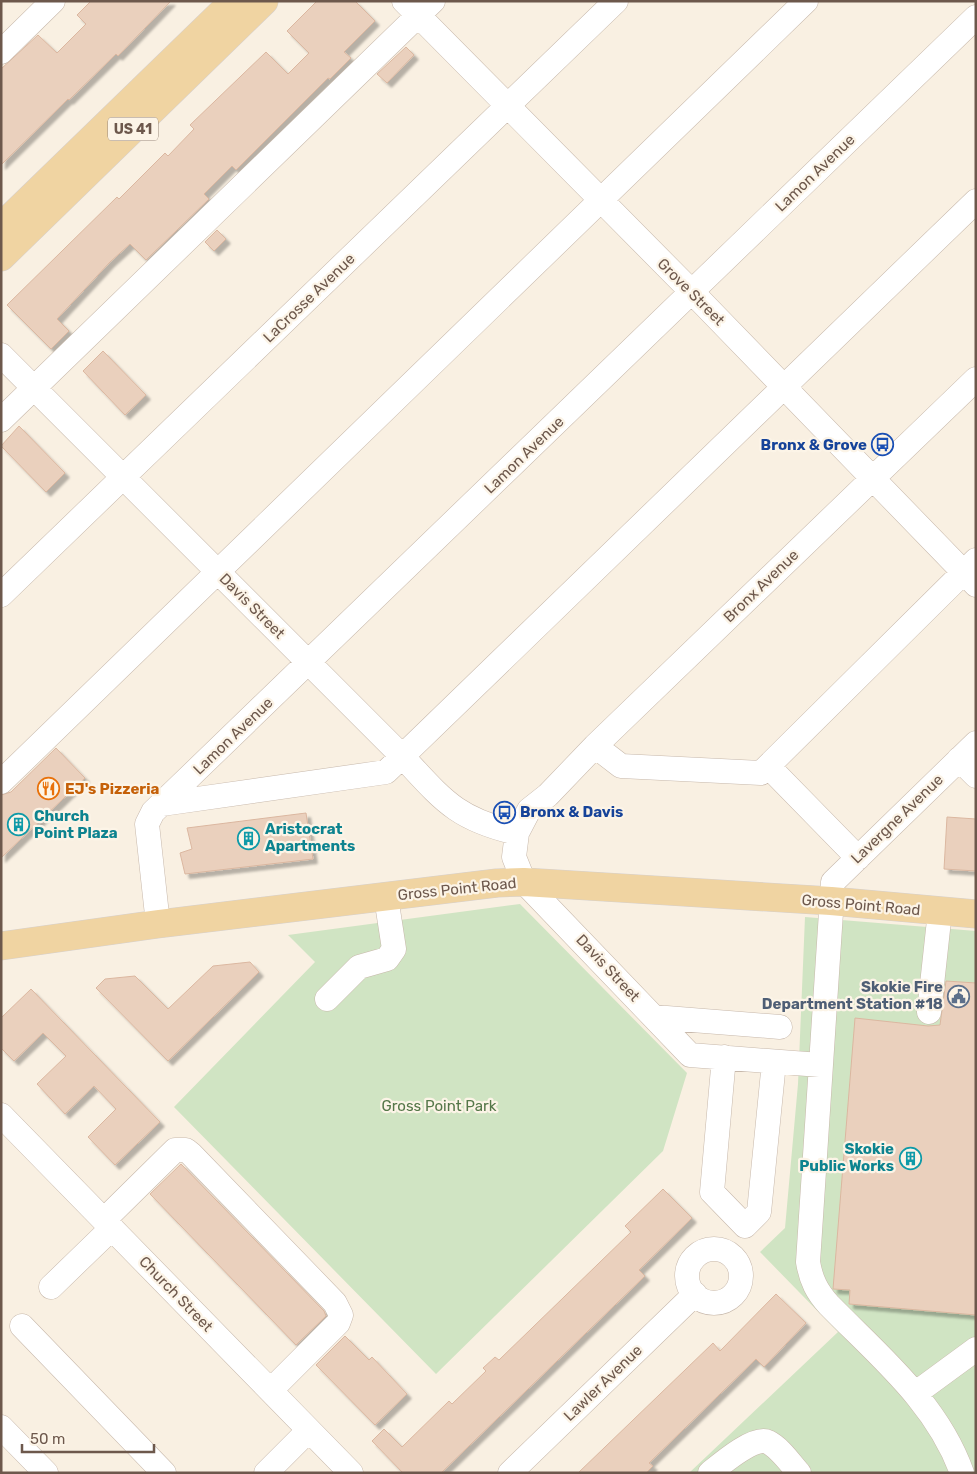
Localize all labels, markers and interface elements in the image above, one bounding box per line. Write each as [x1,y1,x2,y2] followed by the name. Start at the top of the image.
[108,118,158,140] road number: US 41
[771,131,859,215] street label: Lamon Avenue
[259,250,359,346] street label: LaCrosse Avenue
[654,255,728,329] street label: Grove Street
[480,413,568,497] street label: Lamon Avenue
[871,433,895,457] bus stop icon: Bronx & Grove
[761,436,867,454] place label: Bronx & Grove
[720,546,802,626] street label: Bronx Avenue
[216,570,289,643] street label: Davis Street
[189,694,277,778] street label: Lamon Avenue
[847,771,947,867] street label: Lavergne Avenue
[37,777,61,801] restaurant icon: EJ's Pizzeria
[65,780,159,798] place label: EJ's Pizzeria
[492,800,516,824] bus stop icon: Bronx & Davis
[520,803,623,821] place label: Bronx & Davis
[34,807,118,842] place label: Church Point Plaza
[6,813,30,837] building icon: Church Point Plaza
[265,820,355,855] place label: Aristocrat Apartments
[237,826,261,850] building icon: Aristocrat Apartments
[397,874,517,904] street label: Gross Point Road
[801,891,921,919] street label: Gross Point Road
[572,931,644,1005] street label: Davis Street
[762,978,943,1013] place label: Skokie Fire Department Station #18
[947,984,971,1008] public building icon: Skokie Fire Department Station #18
[382,1097,497,1115] park label: Gross Point Park
[799,1140,894,1175] place label: Skokie Public Works
[898,1146,922,1170] building icon: Skokie Public Works
[135,1252,217,1336] street label: Church Street
[560,1341,646,1425] street label: Lawler Avenue
[22,1422,155,1454] scale bar
[30,1430,65,1448] text: 50 m

